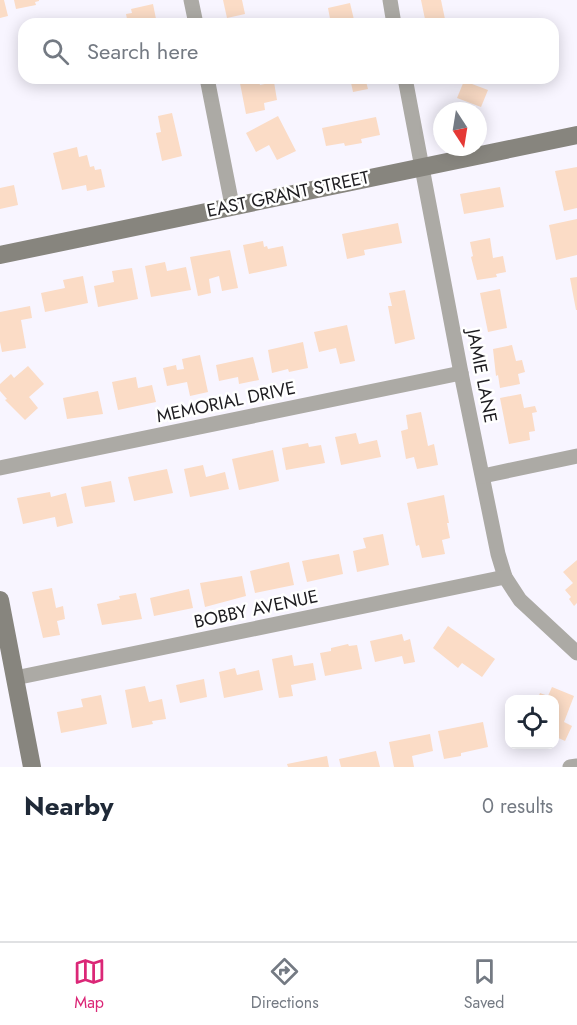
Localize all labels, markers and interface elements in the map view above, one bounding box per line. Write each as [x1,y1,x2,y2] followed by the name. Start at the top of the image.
[18,18,559,84] search box
[39,35,72,68] icon: search
[87,35,198,67] text: Search here
[433,102,487,156] north arrow
[204,164,372,224] street label: EAST GRANT STREET
[460,325,504,425] street label: JAMIE LANE
[154,375,298,429] street label: MEMORIAL DRIVE
[192,583,320,635] street label: BOBBY AVENUE
[505,695,559,749] map controls
[505,695,559,749] button: locate
[24,787,113,825] text: Nearby
[482,792,553,821] text: 0 results
[73,955,106,1014] tab: Map
[251,955,319,1014] tab: Directions
[464,955,504,1014] tab: Saved

